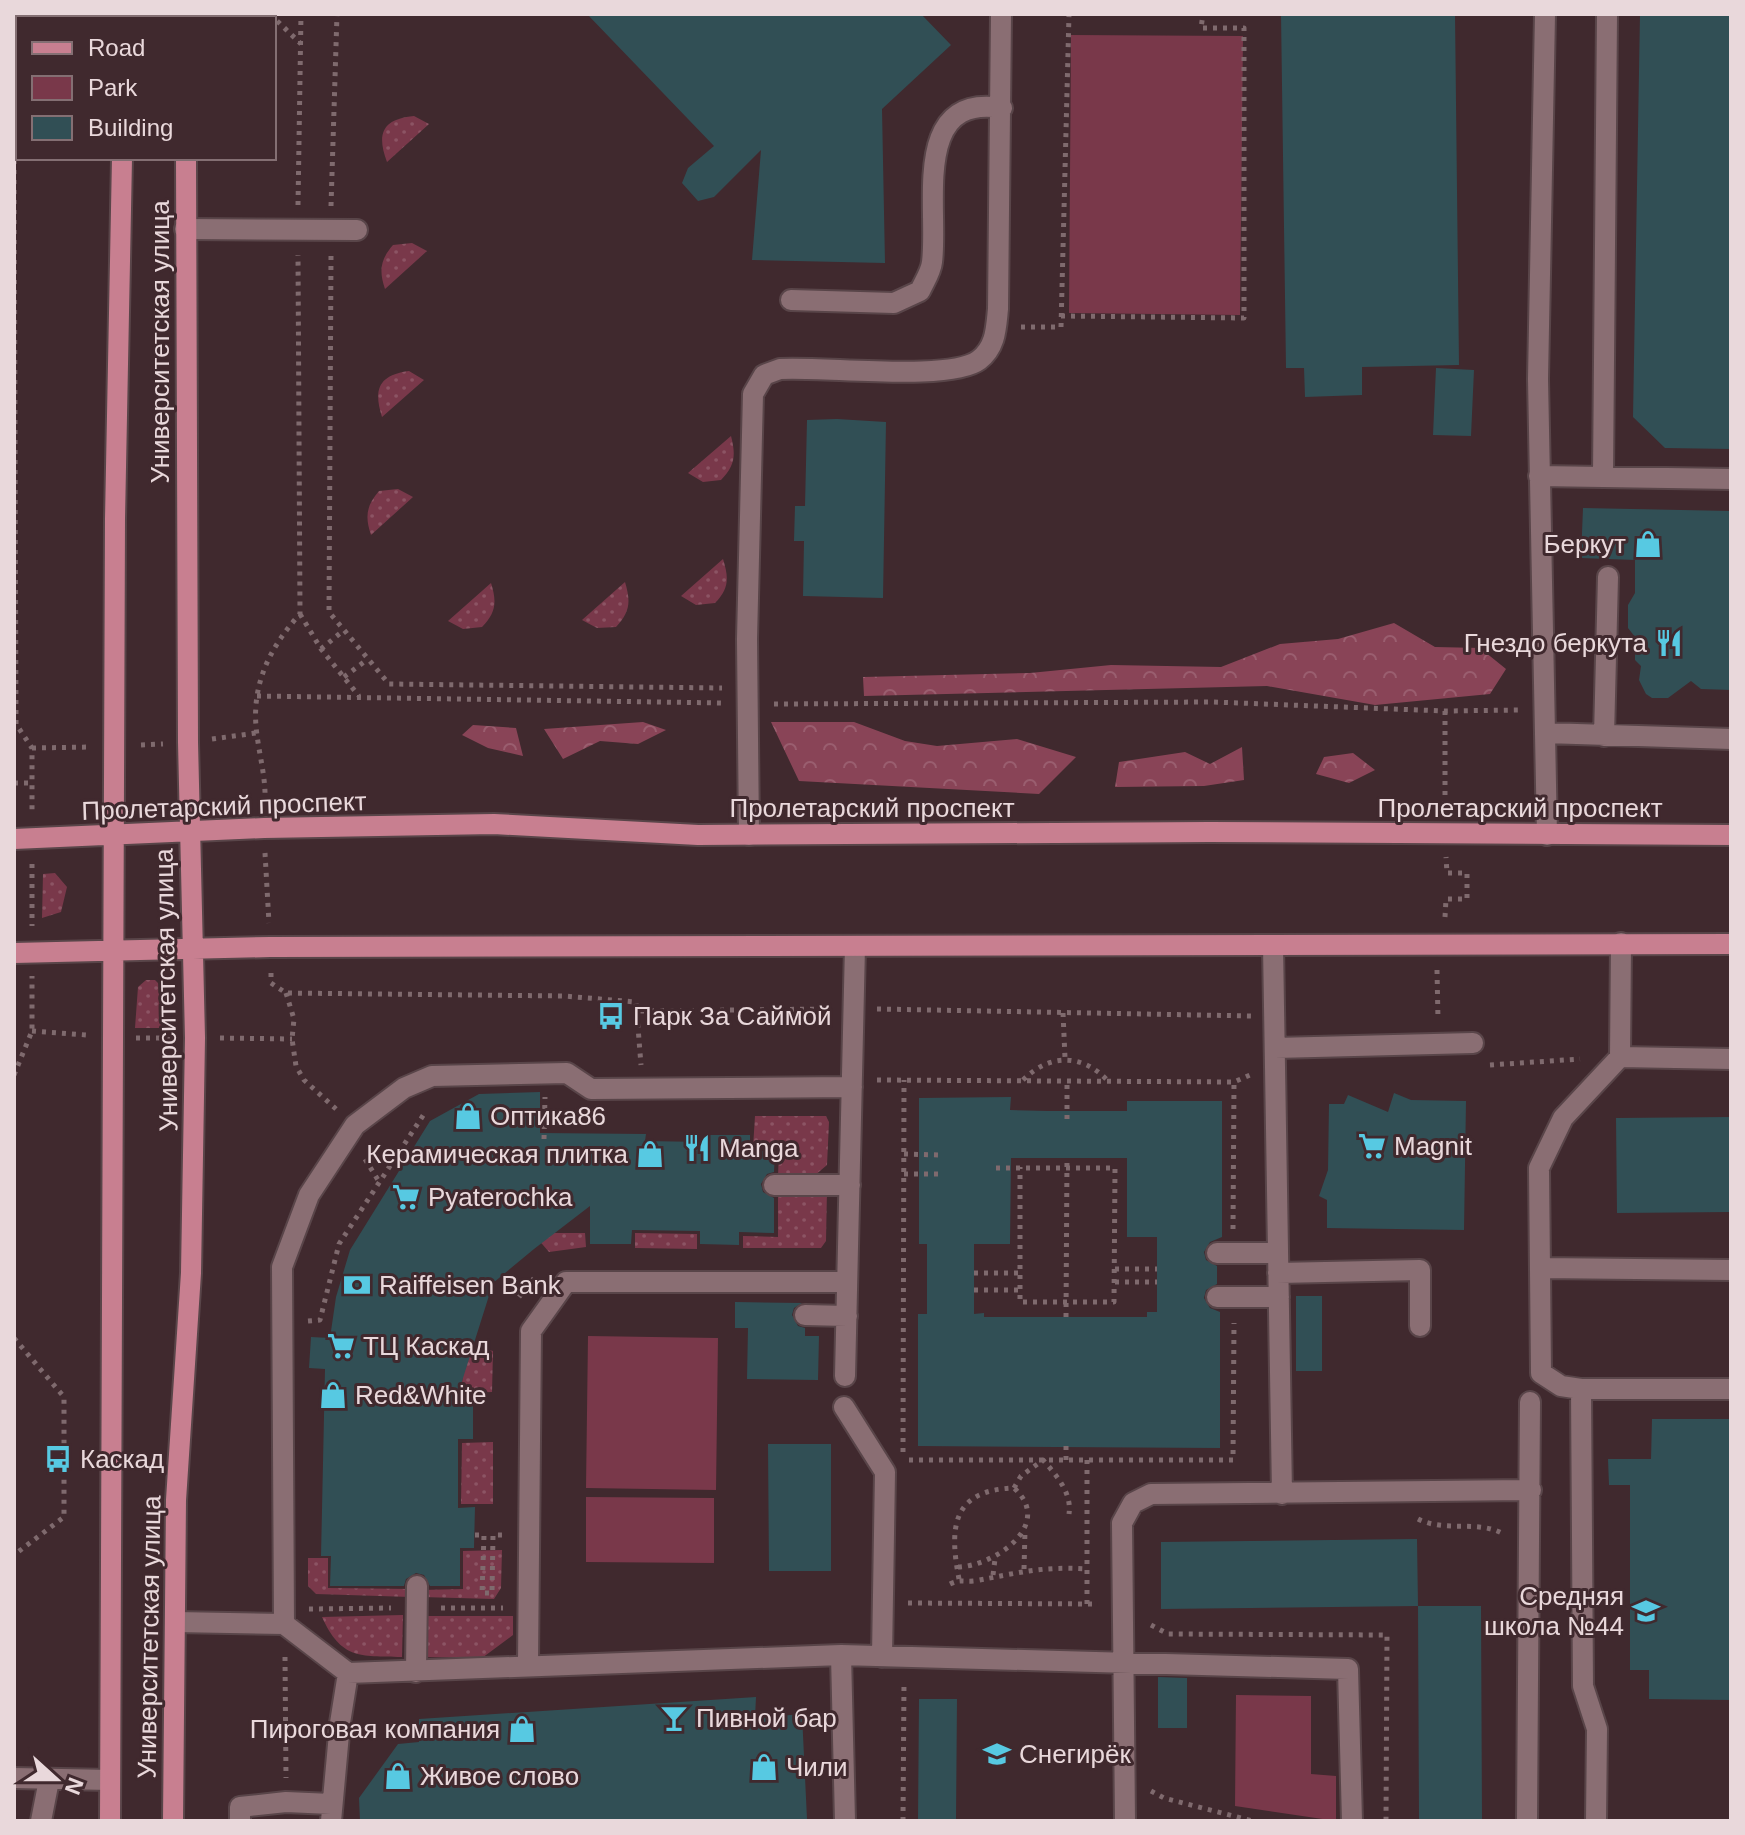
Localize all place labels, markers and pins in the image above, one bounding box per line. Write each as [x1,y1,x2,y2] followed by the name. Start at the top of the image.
[1543,529,1626,559] place label: Беркут
[1633,529,1663,559] shop icon: Беркут
[1464,628,1648,658] place label: Гнездо беркута
[1654,628,1684,658] restaurant icon: Гнездо беркута
[596,1001,626,1031] bus stop icon: Парк За Саймой
[633,1001,832,1031] place label: Парк За Саймой
[453,1101,483,1131] shop icon: Оптика86
[490,1101,606,1131] place label: Оптика86
[1357,1131,1387,1161] supermarket icon: Magnit
[1394,1131,1473,1161] place label: Magnit
[682,1133,712,1163] restaurant icon: Manga
[719,1133,799,1163] place label: Manga
[366,1139,629,1169] place label: Керамическая плитка
[635,1139,665,1169] shop icon: Керамическая плитка
[391,1182,421,1212] supermarket icon: Pyaterochka
[428,1182,573,1212] place label: Pyaterochka
[342,1270,372,1300] bank icon: Raiffeisen Bank
[379,1270,562,1300] place label: Raiffeisen Bank
[326,1331,356,1361] supermarket icon: ТЦ Каскад
[363,1331,490,1361] place label: ТЦ Каскад
[318,1380,348,1410] shop icon: Red&White
[355,1380,487,1410] place label: Red&White
[43,1444,73,1474] bus stop icon: Каскад
[80,1444,164,1474] place label: Каскад
[1484,1581,1624,1641] place label: Средняя школа №44
[1631,1596,1661,1626] school or university icon: Средняя школа №44
[659,1703,689,1733] bar icon: Пивной бар
[696,1703,837,1733] place label: Пивной бар
[250,1714,500,1744] place label: Пироговая компания
[507,1714,537,1744] shop icon: Пироговая компания
[982,1739,1012,1769] school or university icon: Снегирёк
[1019,1739,1132,1769] place label: Снегирёк
[749,1752,779,1782] shop icon: Чили
[786,1752,848,1782] place label: Чили
[383,1761,413,1791] shop icon: Живое слово
[420,1761,579,1791] place label: Живое слово

